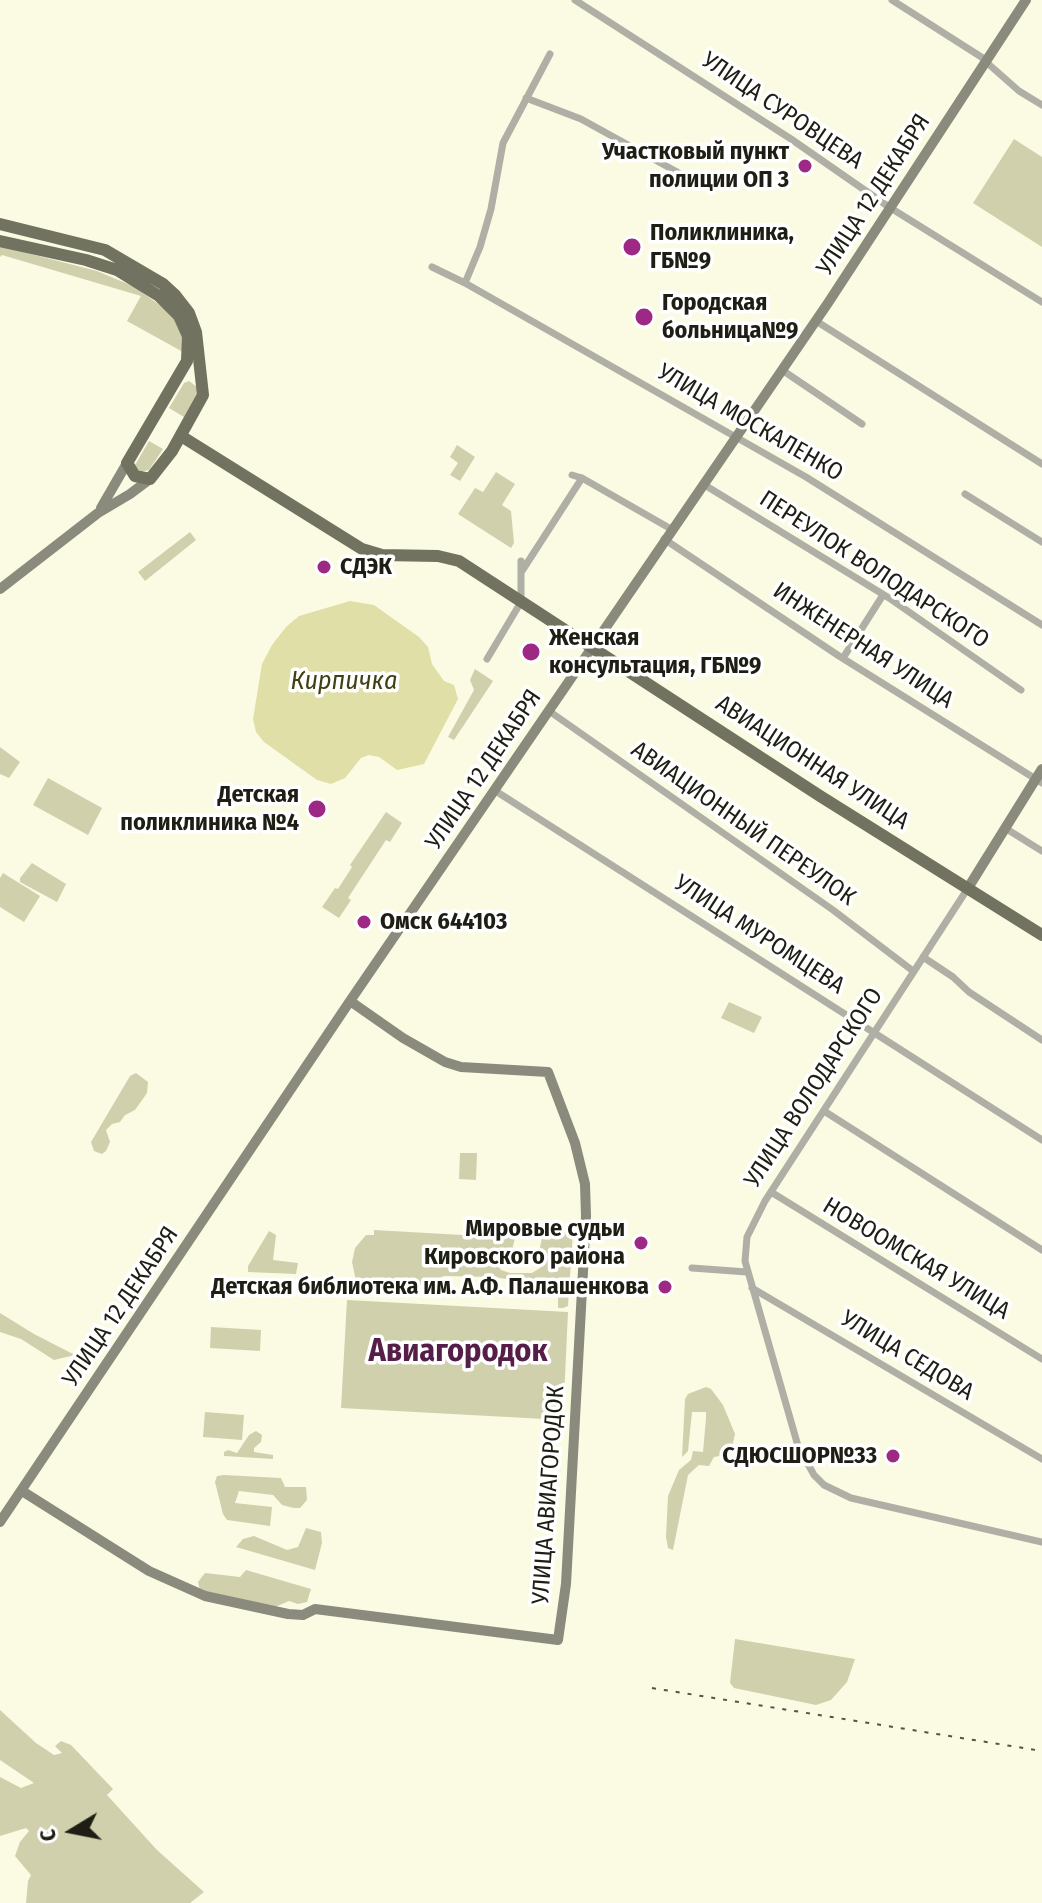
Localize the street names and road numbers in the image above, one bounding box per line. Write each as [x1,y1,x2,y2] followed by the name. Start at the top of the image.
[696,46,868,176] street label: УЛИЦА СУРОВЦЕВА
[811,109,937,281] street label: УЛИЦА 12 ДЕКАБРЯ
[652,358,848,488] street label: УЛИЦА МОСКАЛЕНКО
[754,485,994,655] street label: ПЕРЕУЛОК ВОЛОДАРСКОГО
[767,577,959,715] street label: ИНЖЕНЕРНАЯ УЛИЦА
[420,685,548,855] street label: УЛИЦА 12 ДЕКАБРЯ
[710,690,914,836] street label: АВИАЦИОННАЯ УЛИЦА
[625,736,861,912] street label: АВИАЦИОННЫЙ ПЕРЕУЛОК
[668,869,850,1001] street label: УЛИЦА МУРОМЦЕВА
[739,983,889,1193] street label: УЛИЦА ВОЛОДАРСКОГО
[817,1192,1015,1326] street label: НОВООМСКАЯ УЛИЦА
[57,1222,185,1392] street label: УЛИЦА 12 ДЕКАБРЯ
[835,1305,979,1407] street label: УЛИЦА СЕДОВА
[527,1385,571,1605] street label: УЛИЦА АВИАГОРОДОК

